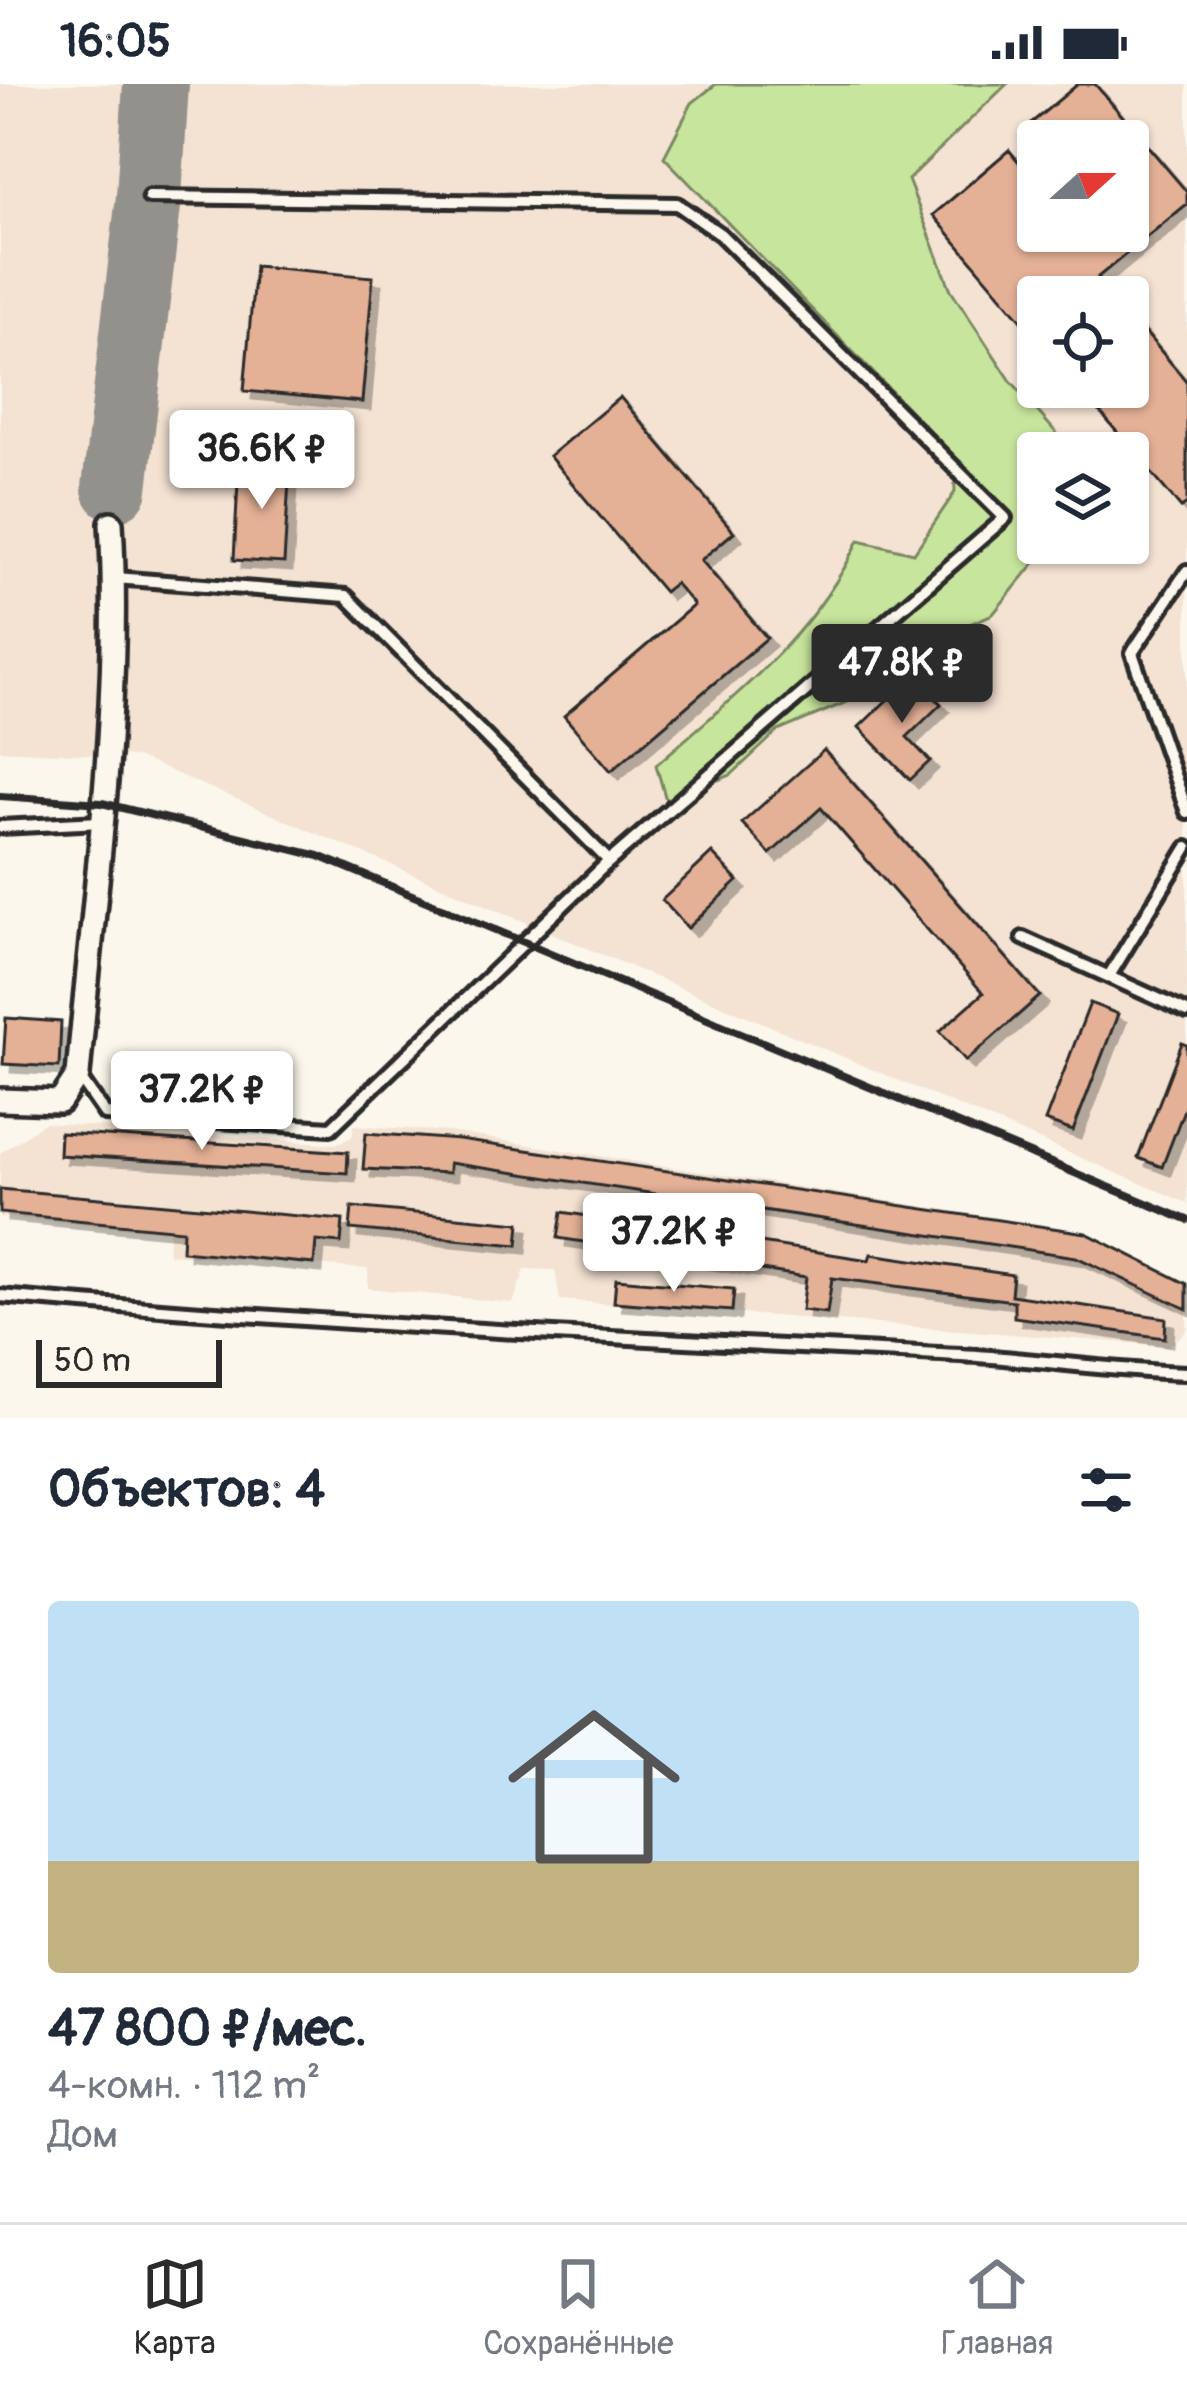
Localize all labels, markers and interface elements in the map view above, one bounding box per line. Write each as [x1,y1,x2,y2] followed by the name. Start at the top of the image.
[60,14,171,70] text: 16:05
[1017,120,1149,252] north arrow
[1017,120,1149,564] map controls
[1017,276,1149,408] button: locate
[151,410,373,512] pin: 36.6K ₽
[196,424,328,473] text: 36.6K ₽
[1017,432,1149,564] button: layers
[791,624,1013,726] pin: 47.8K ₽
[839,638,965,687] text: 47.8K ₽
[91,1051,313,1153] pin: 37.2K ₽
[138,1065,266,1114] text: 37.2K ₽
[563,1193,785,1295] pin: 37.2K ₽
[610,1207,738,1256] text: 37.2K ₽
[36,1334,222,1387] scale bar
[54,1340,131,1381] text: 50 m
[1073,1457,1139,1523] icon: filters
[48,1458,325,1522] text: Объектов: 4
[486,1679,702,1895] icon: home
[48,1997,367,2061] text: 47 800 ₽/мес.
[48,2061,320,2110] text: 4-комн. · 112 m²
[48,2110,118,2159] text: Дом
[134,2251,216,2364] tab: Карта
[483,2251,673,2364] tab: Сохранённые
[941,2251,1053,2364] tab: Главная

